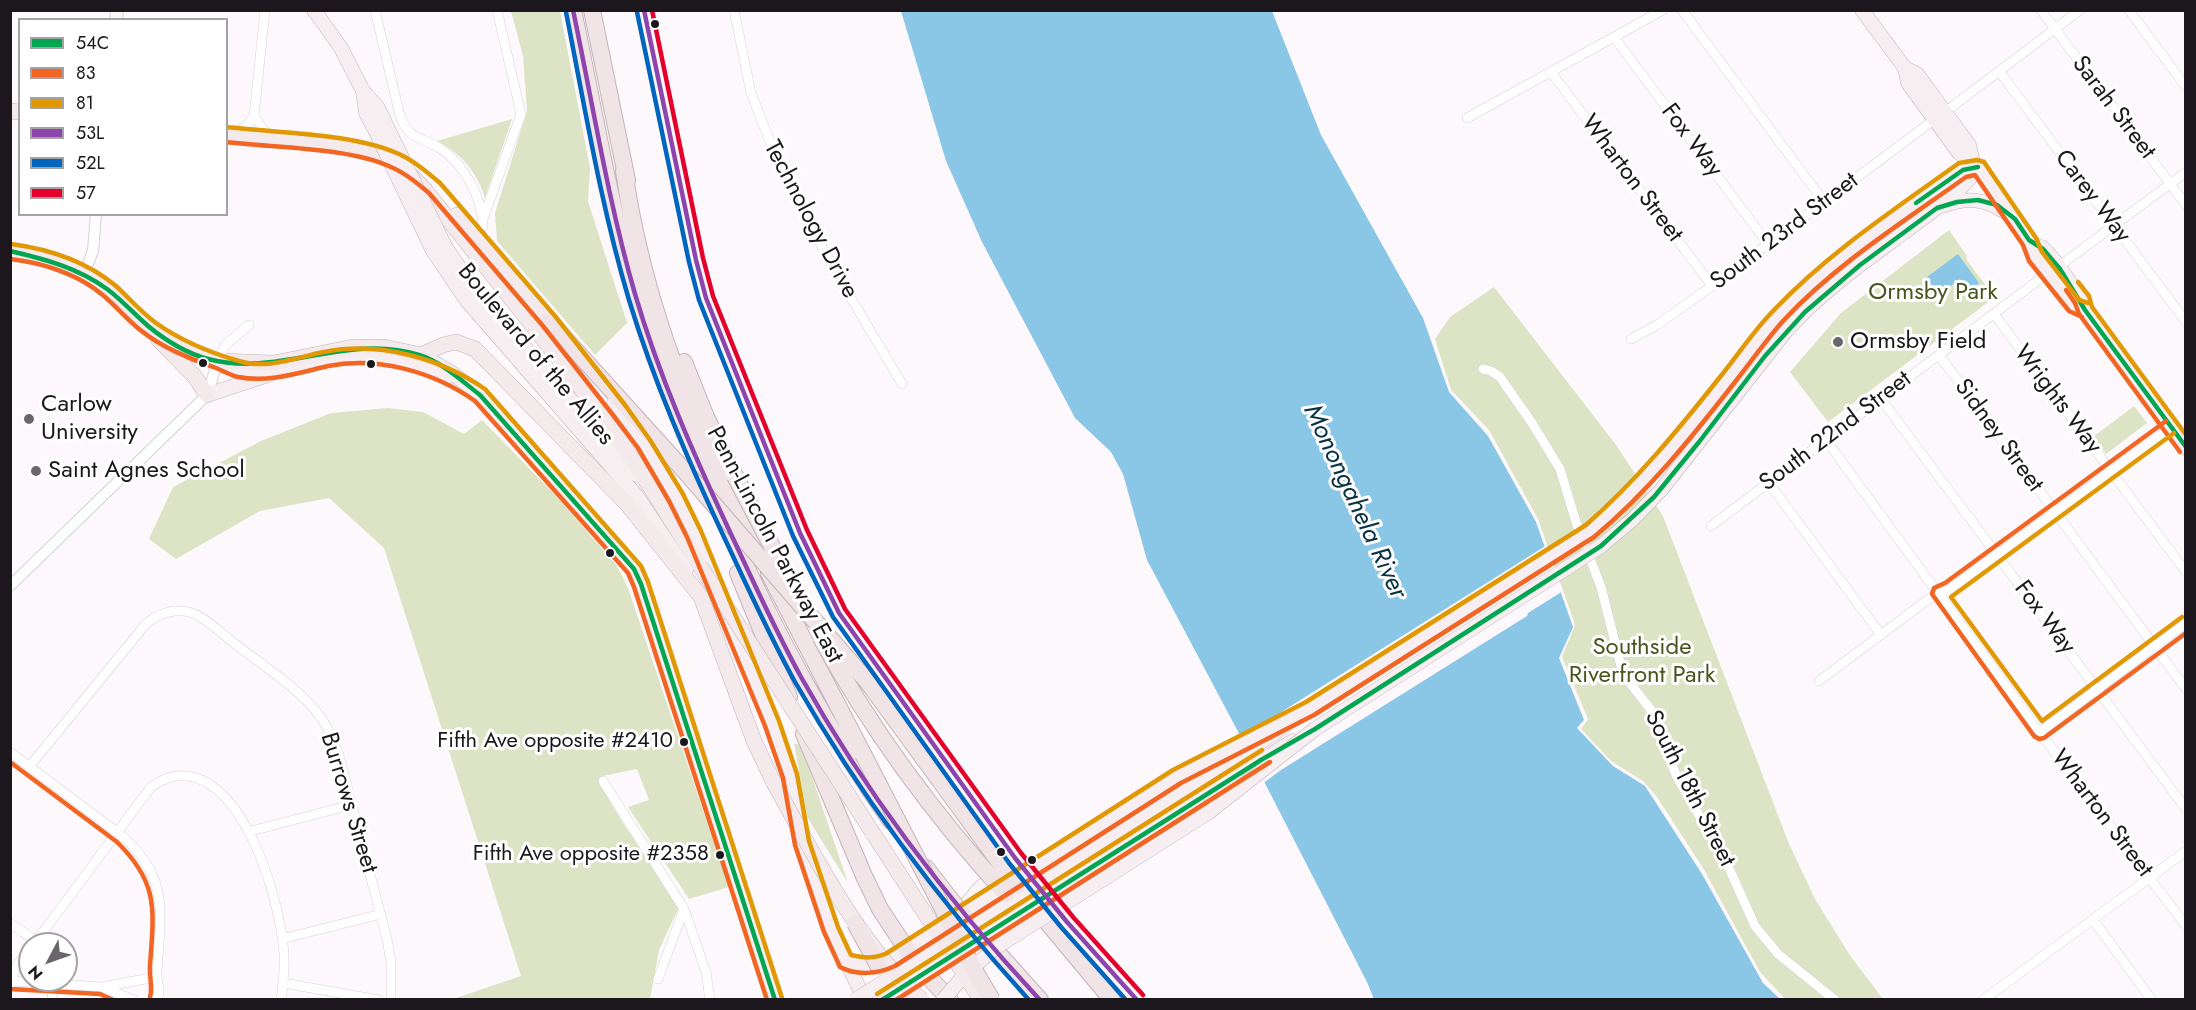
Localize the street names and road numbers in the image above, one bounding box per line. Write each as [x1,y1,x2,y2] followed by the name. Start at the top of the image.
[2065,51,2161,165] street label: Sarah Street
[1654,99,1728,183] street label: Fox Way
[1574,110,1688,248] street label: Wharton Street
[756,136,864,304] street label: Technology Drive
[2048,145,2136,249] street label: Carey Way
[1705,167,1865,297] street label: South 23rd Street
[451,258,619,452] street label: Boulevard of the Allies
[2007,340,2107,460] street label: Wrights Way
[1754,366,1918,498] street label: South 22nd Street
[1947,374,2049,498] street label: Sidney Street
[699,422,849,668] street label: Penn-Lincoln Parkway East
[2007,576,2081,660] street label: Fox Way
[1637,706,1741,872] street label: South 18th Street
[313,729,383,877] street label: Burrows Street
[2044,745,2158,883] street label: Wharton Street

